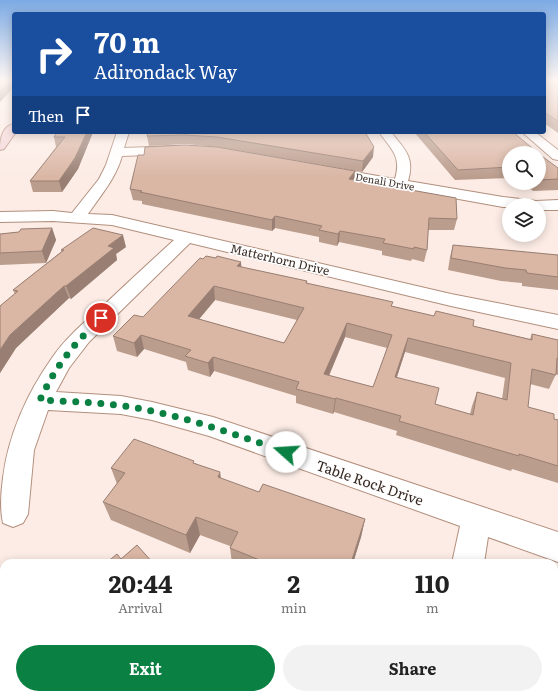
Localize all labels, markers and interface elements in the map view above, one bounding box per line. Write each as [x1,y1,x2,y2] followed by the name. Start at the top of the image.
[94,20,160,62] text: 70 m
[28,28,80,80] icon: right
[94,58,237,85] text: Adirondack Way
[28,104,64,127] text: Then
[72,104,94,126] icon: arrive
[502,146,546,242] map controls
[502,146,546,190] button: search
[354,168,416,194] street label: Denali Drive
[502,198,546,242] button: layers
[229,239,331,279] street label: Matterhorn Drive
[84,301,118,335] pin
[90,307,112,329] icon: arrive
[265,431,307,473] position arrow
[314,454,426,510] street label: Table Rock Drive
[108,565,173,600] text: 20:44
[287,565,300,600] text: 2
[415,565,450,600] text: 110
[118,598,163,617] text: Arrival
[281,598,306,617] text: min
[426,598,439,617] text: m
[16,645,275,691] button: Exit
[283,645,542,691] button: Share

